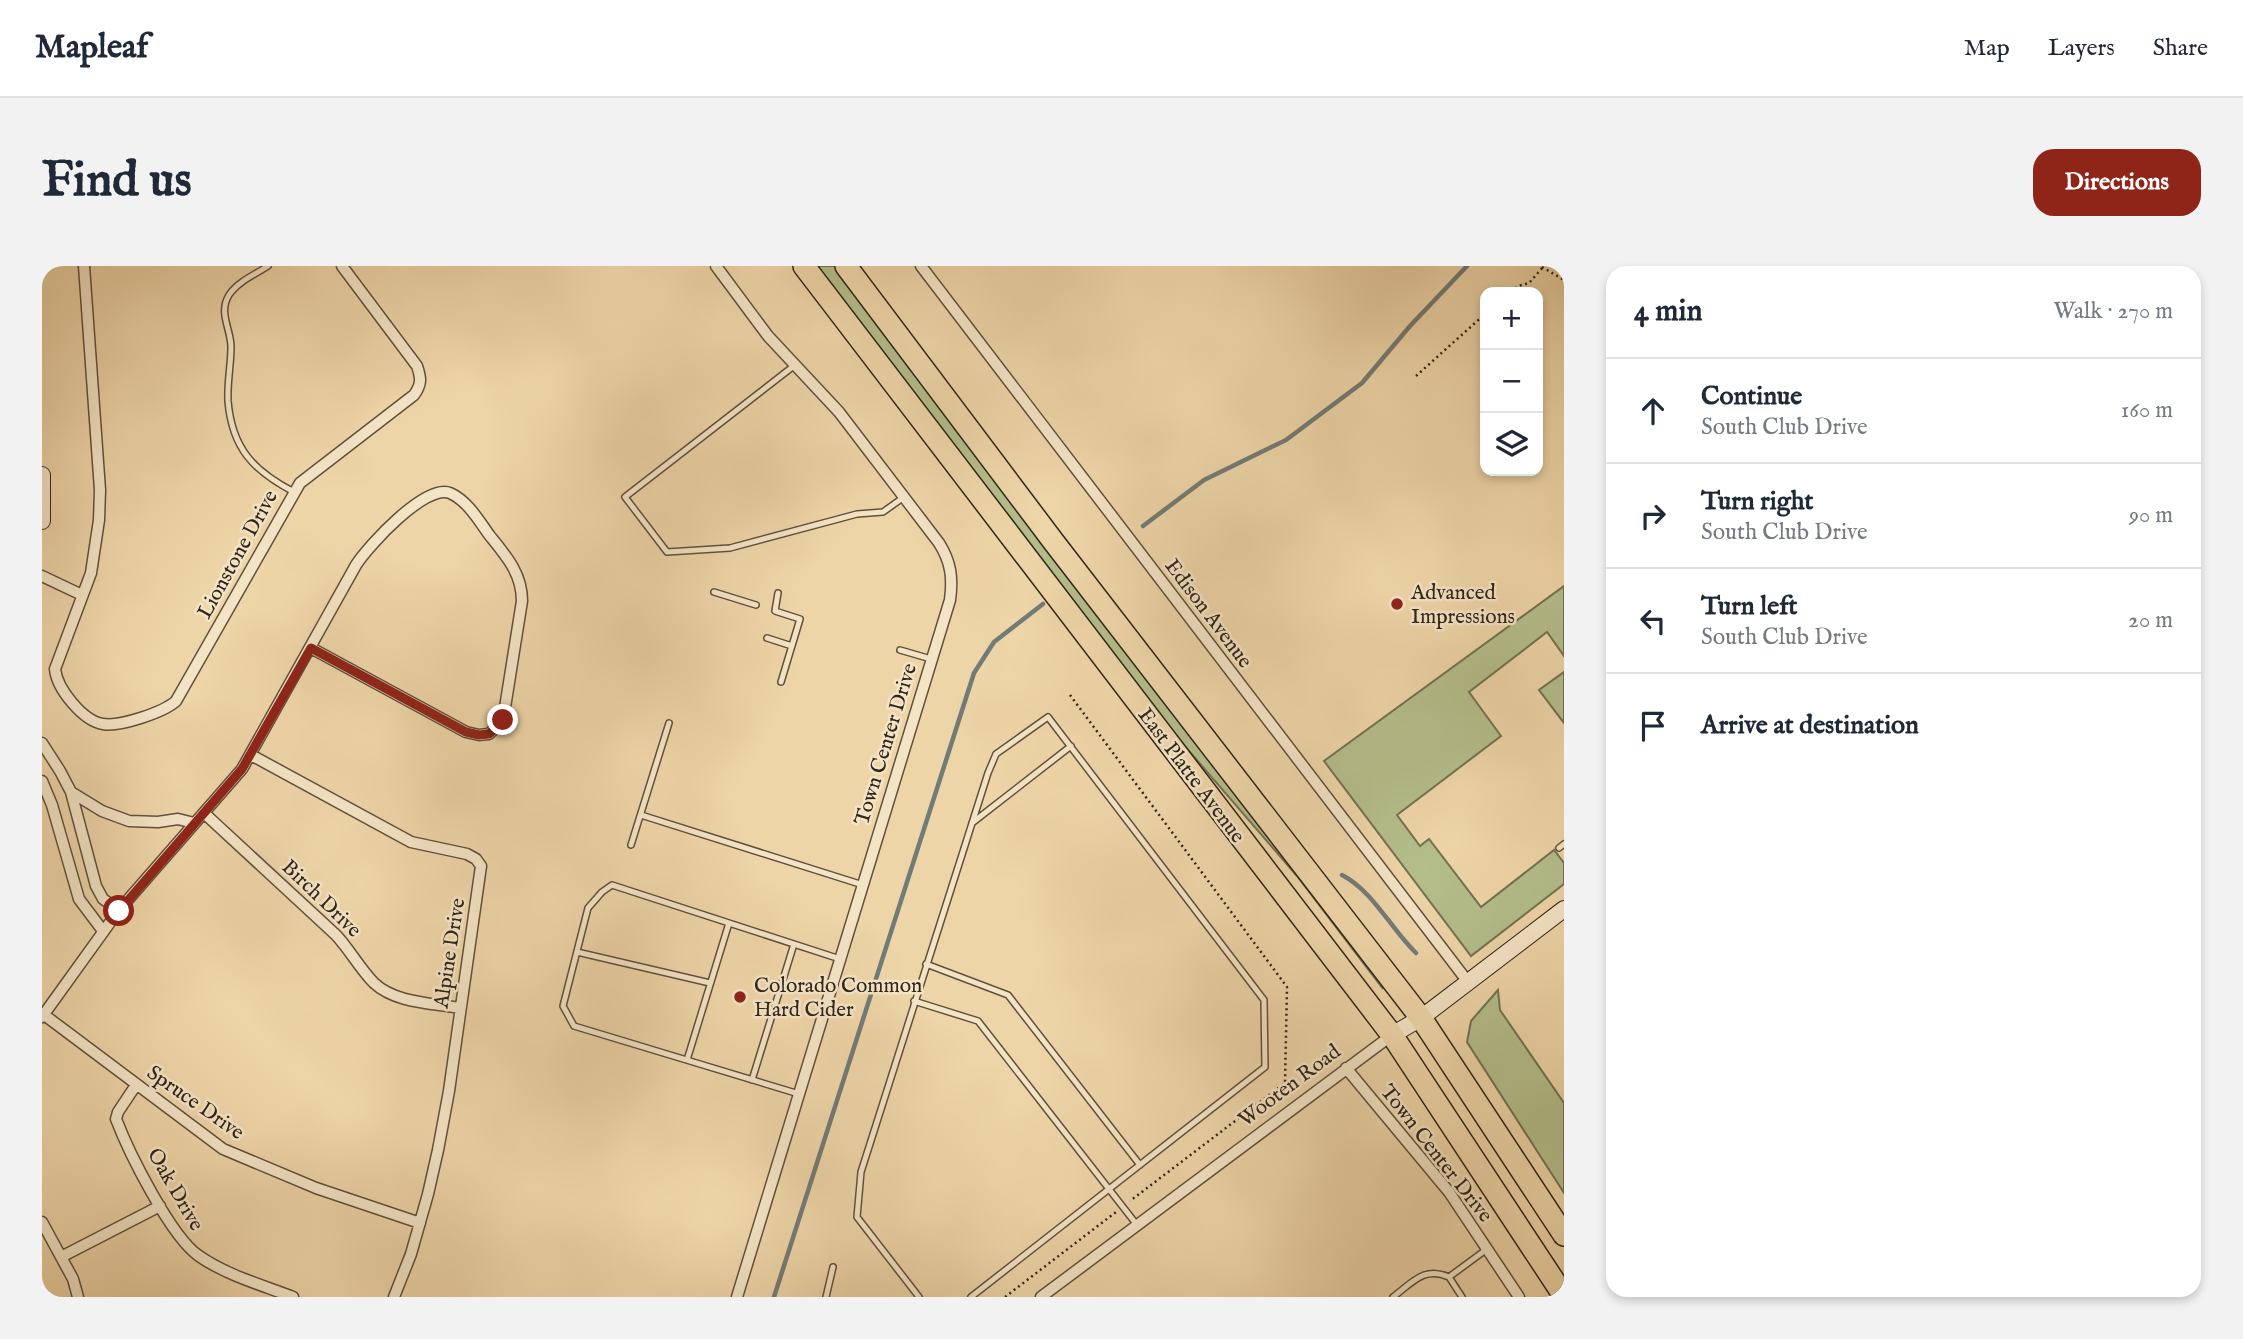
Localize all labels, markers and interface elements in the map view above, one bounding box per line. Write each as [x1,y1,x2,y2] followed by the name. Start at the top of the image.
[35,27,148,69] text: Mapleaf
[1964,33,2010,64] text: Map
[2048,33,2115,64] text: Layers
[2153,33,2208,64] text: Share
[2033,149,2201,216] button: Directions
[42,151,192,213] text: Find us
[1480,287,1543,476] map controls
[1480,287,1543,350] button: +
[1634,293,1702,331] text: 4 min
[2053,297,2173,326] text: Walk · 270 m
[1480,350,1543,413] button: −
[1701,380,1802,413] text: Continue
[1634,392,1672,430] icon: ahead
[2121,396,2173,425] text: 160 m
[1480,413,1543,476] button: layers
[1701,413,1868,442] text: South Club Drive
[192,485,285,624] street label: Lionstone Drive
[1701,485,1814,518] text: Turn right
[1634,497,1672,535] icon: right
[2129,501,2173,530] text: 90 m
[1701,518,1868,547] text: South Club Drive
[1158,554,1258,674] street label: Edison Avenue
[1410,580,1515,631] place label: Advanced Impressions
[1701,590,1798,623] text: Turn left
[1389,596,1405,612] marker: Advanced Impressions
[1634,602,1672,640] icon: left
[2128,606,2173,635] text: 20 m
[1701,623,1868,652] text: South Club Drive
[849,660,924,829] street label: Town Center Drive
[1131,703,1251,849] street label: East Platte Avenue
[487,704,518,735] route end
[1634,707,1672,745] icon: arrive
[1701,709,1919,742] text: Arrive at destination
[275,854,367,944] street label: Birch Drive
[103,895,134,926] route start
[428,896,473,1011] street label: Alpine Drive
[754,973,922,1024] place label: Colorado Common Hard Cider
[732,989,748,1005] marker: Colorado Common Hard Cider
[1233,1038,1347,1134] street label: Wooten Road
[141,1060,249,1147] street label: Spruce Drive
[1373,1079,1498,1229] street label: Town Center Drive
[140,1144,209,1236] street label: Oak Drive

